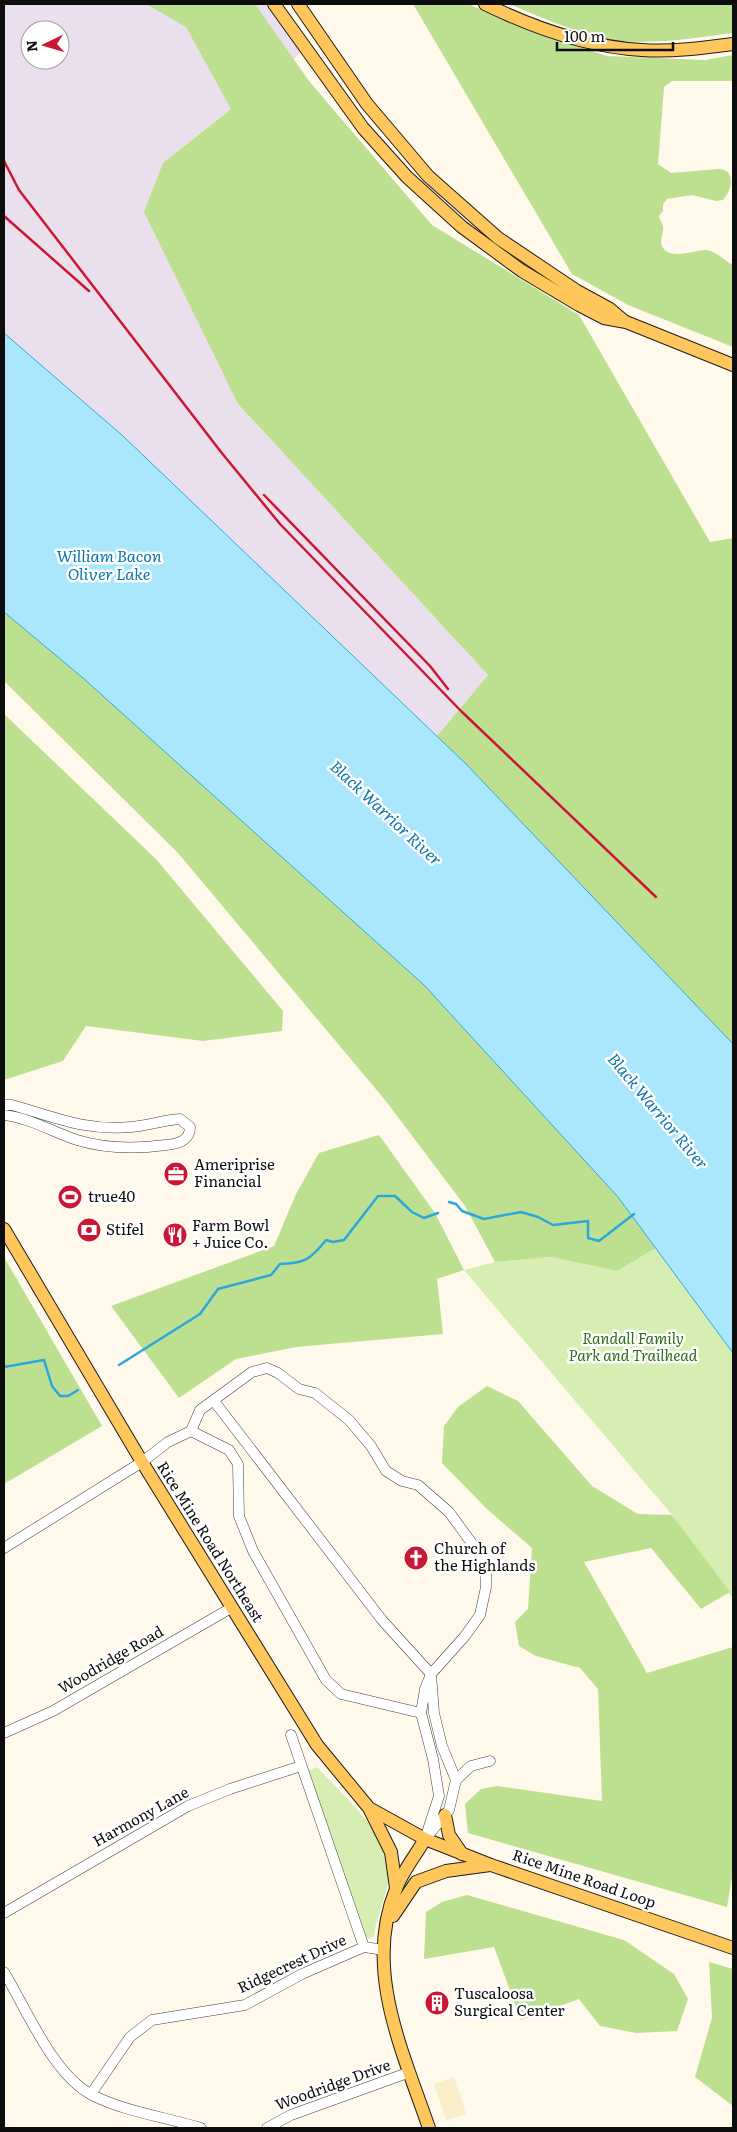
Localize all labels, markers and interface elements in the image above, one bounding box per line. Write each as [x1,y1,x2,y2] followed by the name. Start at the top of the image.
[20,20,70,70] north arrow
[557,20,673,52] scale bar
[564,24,605,47] text: 100 m
[21,39,42,53] text: N
[57,543,162,585] water label: William Bacon Oliver Lake
[325,754,448,871] water label: Black Warrior River
[603,1047,715,1174] water label: Black Warrior River
[194,1152,275,1192] place label: Ameriprise Financial
[163,1161,189,1187] office icon: Ameriprise Financial
[57,1184,83,1210] sports icon: true40
[88,1184,135,1207] place label: true40
[192,1213,269,1253] place label: Farm Bowl + Juice Co.
[76,1217,102,1243] bank icon: Stifel
[106,1217,144,1240] place label: Stifel
[162,1222,188,1248] restaurant icon: Farm Bowl + Juice Co.
[569,1326,698,1366] park label: Randall Family Park and Trailhead
[152,1456,270,1626] street label: Rice Mine Road Northeast
[434,1536,535,1576] place label: Church of the Highlands
[403,1545,429,1571] church icon: Church of the Highlands
[53,1619,167,1698] street label: Woodridge Road
[88,1780,193,1852] street label: Harmony Lane
[510,1842,659,1913] street label: Rice Mine Road Loop
[233,1927,350,1998] street label: Ridgecrest Drive
[454,1981,565,2021] place label: Tuscaloosa Surgical Center
[424,1990,450,2016] building icon: Tuscaloosa Surgical Center
[272,2052,394,2115] street label: Woodridge Drive

